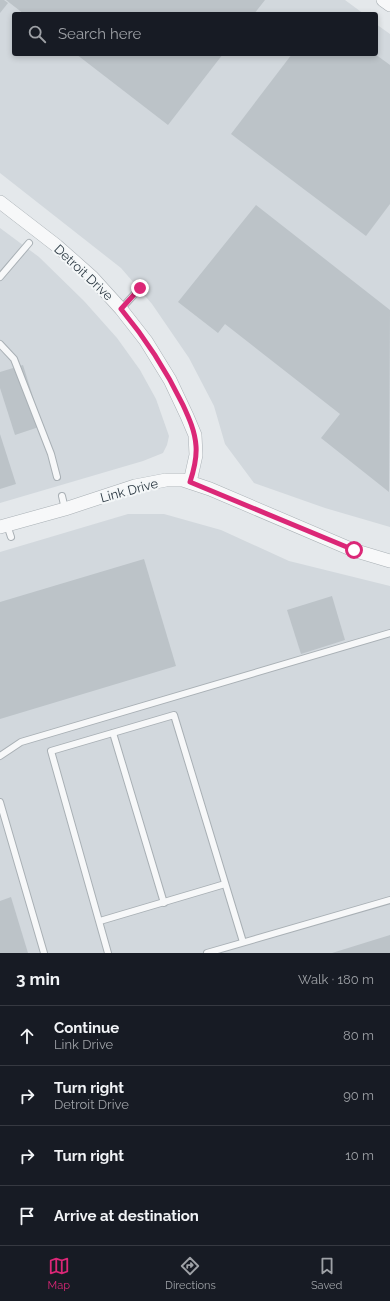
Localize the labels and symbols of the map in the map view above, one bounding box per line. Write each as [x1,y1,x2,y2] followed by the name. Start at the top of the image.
[51,241,116,304] street label: Detroit Drive
[131,279,149,297] route end
[99,475,160,505] street label: Link Drive
[345,541,363,559] route start

